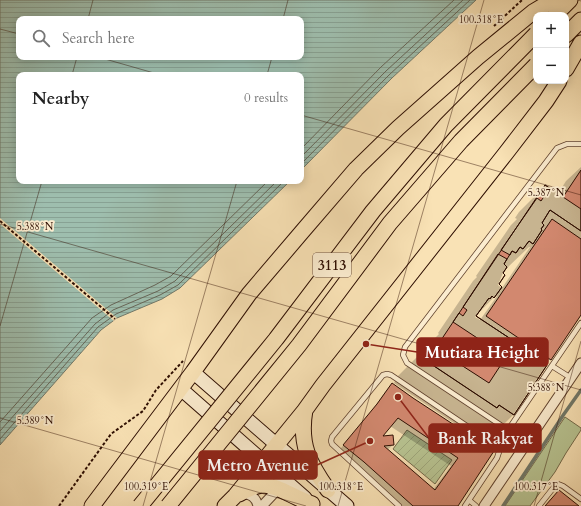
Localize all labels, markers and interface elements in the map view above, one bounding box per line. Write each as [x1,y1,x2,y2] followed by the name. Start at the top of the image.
[533,12,569,84] map controls
[533,12,569,48] button: +
[459,13,503,27] text: 100.318°E
[16,16,304,60] search box
[30,27,52,49] icon: search
[62,28,135,48] text: Search here
[533,48,569,84] button: −
[32,87,89,110] text: Nearby
[244,89,288,107] text: 0 results
[528,186,565,200] text: 5.387°N
[17,220,54,234] text: 5.388°N
[313,253,351,277] road number: 3113
[417,338,548,366] callout: Mutiara Height
[425,342,540,364] text: Mutiara Height
[528,381,565,395] text: 5.388°N
[17,414,54,428] text: 5.389°N
[429,424,541,452] callout: Bank Rakyat
[437,428,533,450] text: Bank Rakyat
[199,451,317,479] callout: Metro Avenue
[207,455,309,477] text: Metro Avenue
[124,480,168,494] text: 100.319°E
[319,480,363,494] text: 100.318°E
[514,480,558,494] text: 100.317°E

